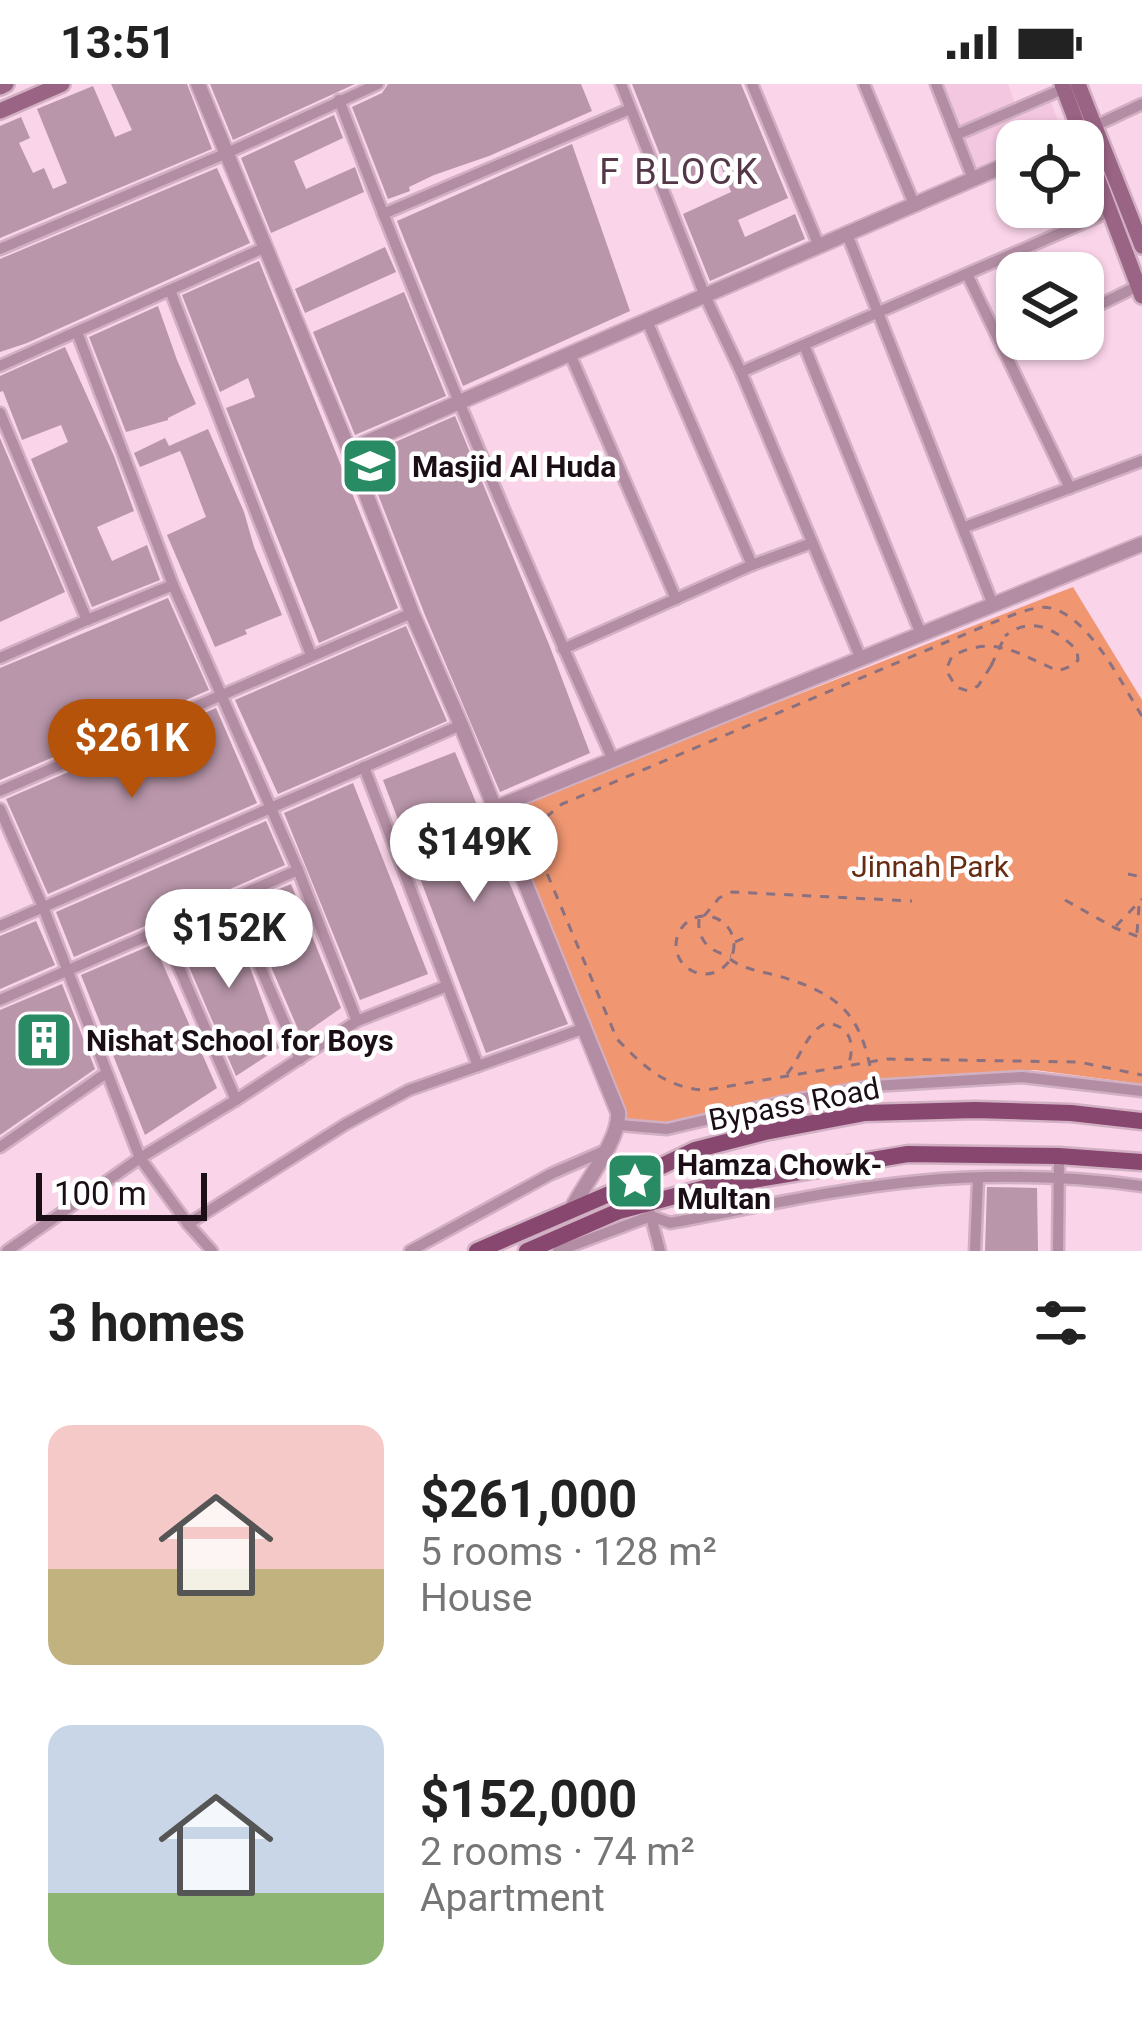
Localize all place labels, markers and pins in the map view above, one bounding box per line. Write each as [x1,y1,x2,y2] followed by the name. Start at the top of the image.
[339,435,401,497] school or university icon: Masjid Al Huda
[412,449,616,484] place label: Masjid Al Huda
[48,699,216,801] pin: $261K
[390,803,558,905] pin: $149K
[145,889,313,991] pin: $152K
[13,1009,75,1071] building icon: Nishat School for Boys
[86,1023,394,1058] place label: Nishat School for Boys
[677,1147,882,1216] place label: Hamza Chowk- Multan
[604,1150,666,1212] place icon: Hamza Chowk- Multan

